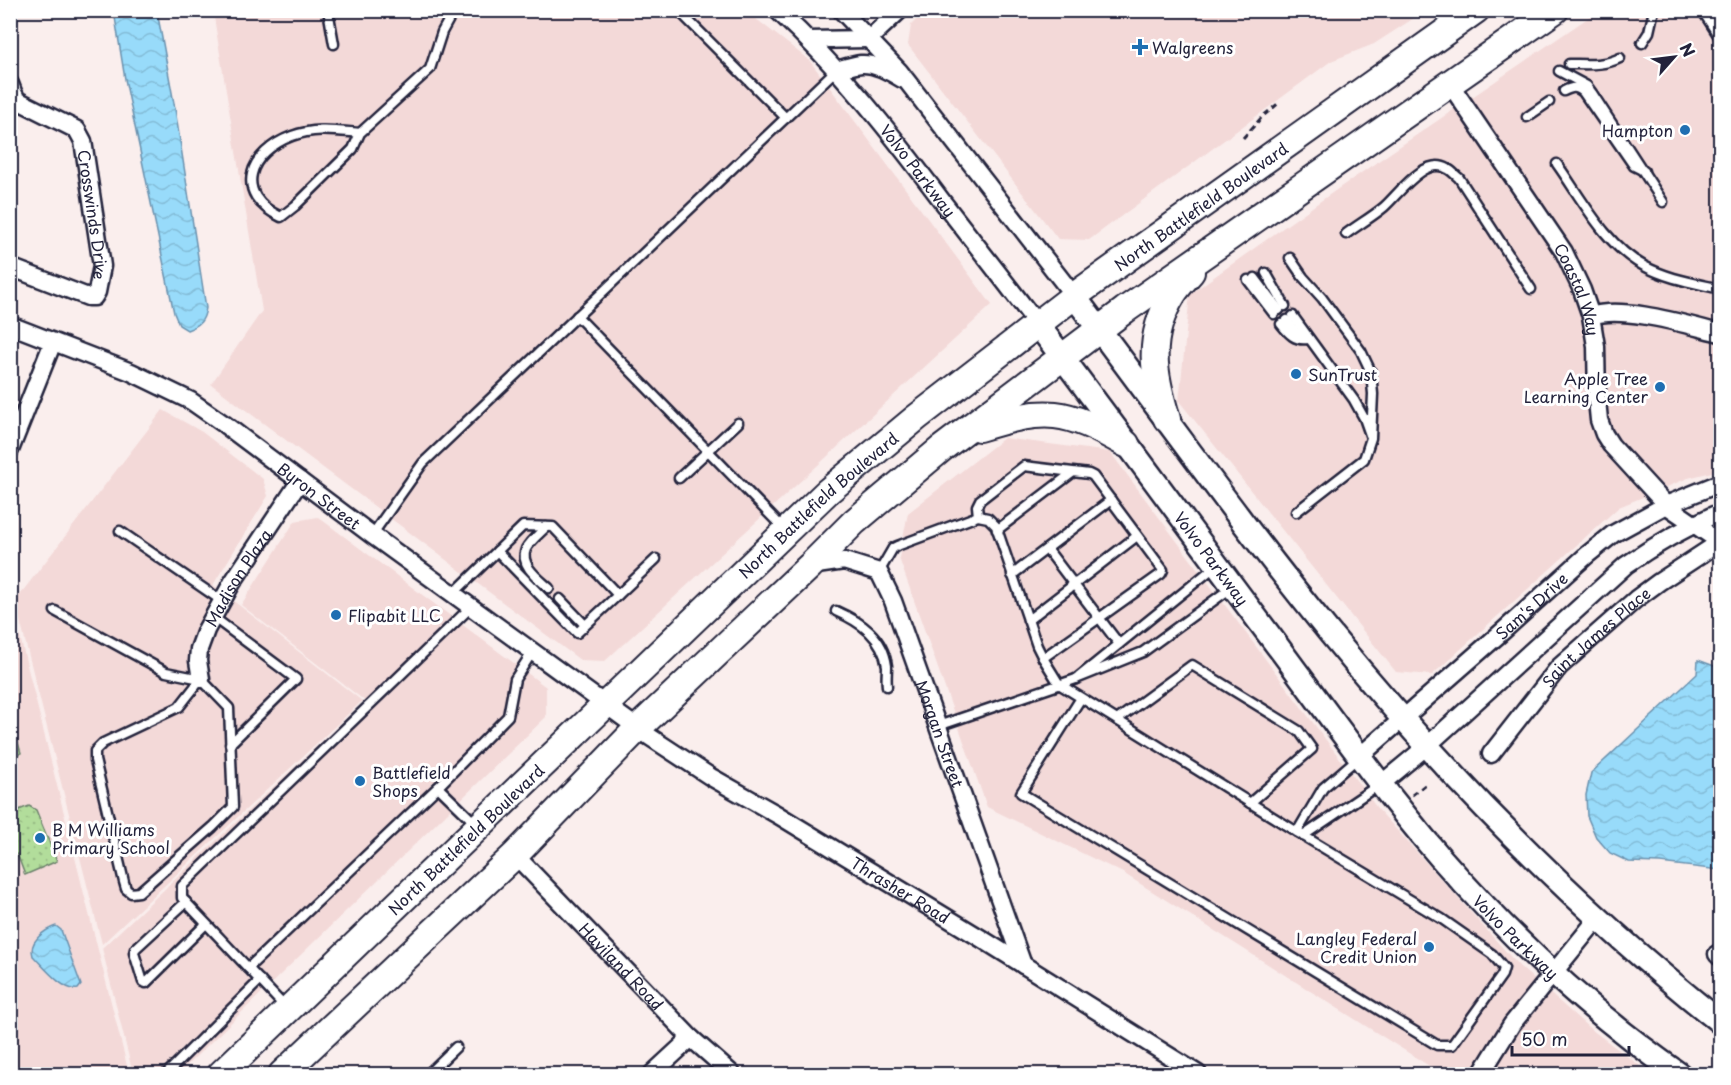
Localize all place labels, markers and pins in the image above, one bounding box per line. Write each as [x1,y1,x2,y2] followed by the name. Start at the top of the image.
[1152,35,1233,59] place label: Walgreens
[1133,40,1147,54] marker: Walgreens
[1602,118,1673,142] place label: Hampton
[1678,123,1692,137] marker: Hampton
[1308,362,1377,386] place label: SunTrust
[1524,366,1649,408] place label: Apple Tree Learning Center
[1289,367,1303,381] marker: SunTrust
[1653,380,1667,394] marker: Apple Tree Learning Center
[348,603,441,627] place label: Flipabit LLC
[329,608,343,622] marker: Flipabit LLC
[372,760,451,802] place label: Battlefield Shops
[353,774,367,788] marker: Battlefield Shops
[52,817,170,859] place label: B M Williams Primary School
[33,831,47,845] marker: B M Williams Primary School
[1296,926,1417,968] place label: Langley Federal Credit Union
[1422,940,1436,954] marker: Langley Federal Credit Union

